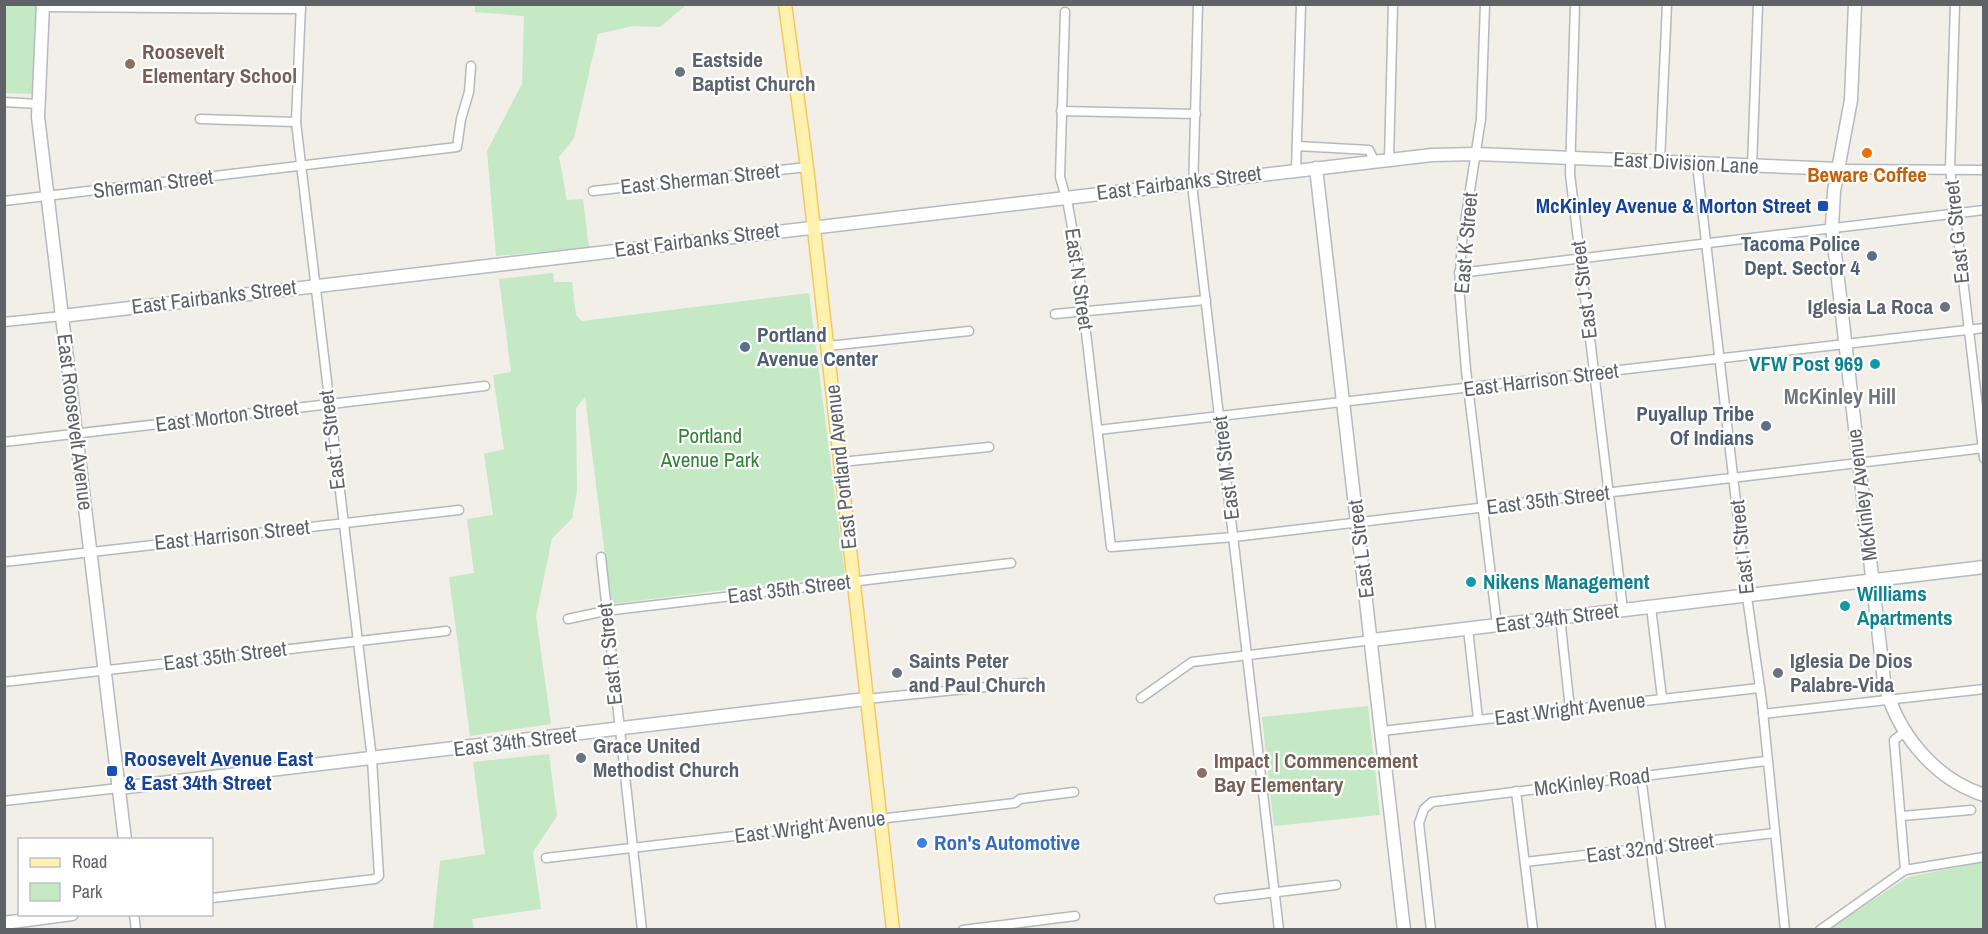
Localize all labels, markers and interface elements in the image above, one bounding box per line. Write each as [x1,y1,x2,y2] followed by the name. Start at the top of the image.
[142,37,297,90] place label: Roosevelt Elementary School
[692,45,815,98] place label: Eastside Baptist Church
[123,57,137,71] marker: Roosevelt Elementary School
[673,65,687,79] marker: Eastside Baptist Church
[1613,144,1759,181] street label: East Division Lane
[1860,146,1874,160] marker: Beware Coffee
[619,156,781,201] street label: East Sherman Street
[1095,158,1263,207] street label: East Fairbanks Street
[1807,160,1927,189] place label: Beware Coffee
[91,162,215,205] street label: Sherman Street
[1937,179,1976,285] street label: East G Street
[1447,191,1484,295] street label: East K Street
[1536,191,1811,220] place label: McKinley Avenue & Morton Street
[1816,199,1830,213] marker: McKinley Avenue & Morton Street
[613,215,781,264] street label: East Fairbanks Street
[1058,226,1101,332] street label: East N Street
[1741,229,1860,282] place label: Tacoma Police Dept. Sector 4
[1563,239,1604,341] street label: East J Street
[1865,249,1879,263] marker: Tacoma Police Dept. Sector 4
[130,272,298,321] street label: East Fairbanks Street
[1808,292,1933,321] place label: Iglesia La Roca
[1938,300,1952,314] marker: Iglesia La Roca
[757,320,878,373] place label: Portland Avenue Center
[50,332,101,512] street label: East Roosevelt Avenue
[738,340,752,354] marker: Portland Avenue Center
[1749,349,1863,378] place label: VFW Post 969
[1462,356,1620,403] street label: East Harrison Street
[1868,357,1882,371] marker: VFW Post 969
[1784,381,1896,411] district label: McKinley Hill
[817,383,864,551] street label: East Portland Avenue
[311,388,352,491] street label: East T Street
[154,392,300,439] street label: East Morton Street
[1636,399,1754,452] place label: Puyallup Tribe Of Indians
[1205,414,1246,522] street label: East M Street
[1759,419,1773,433] marker: Puyallup Tribe Of Indians
[660,421,760,474] park label: Portland Avenue Park
[1839,427,1884,563] street label: McKinley Avenue
[1485,478,1611,521] street label: East 35th Street
[1340,498,1381,600] street label: East L Street
[1722,498,1761,596] street label: East I Street
[153,512,311,557] street label: East Harrison Street
[726,567,852,610] street label: East 35th Street
[1483,567,1650,596] place label: Nikens Management
[1464,575,1478,589] marker: Nikens Management
[1857,579,1953,632] place label: Williams Apartments
[1494,596,1620,639] street label: East 34th Street
[1838,599,1852,613] marker: Williams Apartments
[590,601,629,706] street label: East R Street
[162,634,288,677] street label: East 35th Street
[909,646,1046,699] place label: Saints Peter and Paul Church
[1790,646,1913,699] place label: Iglesia De Dios Palabre-Vida
[890,666,904,680] marker: Saints Peter and Paul Church
[1771,666,1785,680] marker: Iglesia De Dios Palabre-Vida
[1493,685,1647,732] street label: East Wright Avenue
[452,720,578,763] street label: East 34th Street
[593,731,739,784] place label: Grace United Methodist Church
[124,744,313,797] place label: Roosevelt Avenue East & East 34th Street
[1214,746,1418,799] place label: Impact | Commencement Bay Elementary
[574,751,588,765] marker: Grace United Methodist Church
[1532,760,1652,803] street label: McKinley Road
[105,764,119,778] marker: Roosevelt Avenue East & East 34th Street
[1195,766,1209,780] marker: Impact | Commencement Bay Elementary
[733,803,887,850] street label: East Wright Avenue
[1585,825,1716,870] street label: East 32nd Street
[934,828,1080,857] place label: Ron's Automotive
[915,836,929,850] marker: Ron's Automotive
[18,838,213,916] legend
[72,849,107,874] text: Road
[72,879,103,904] text: Park

